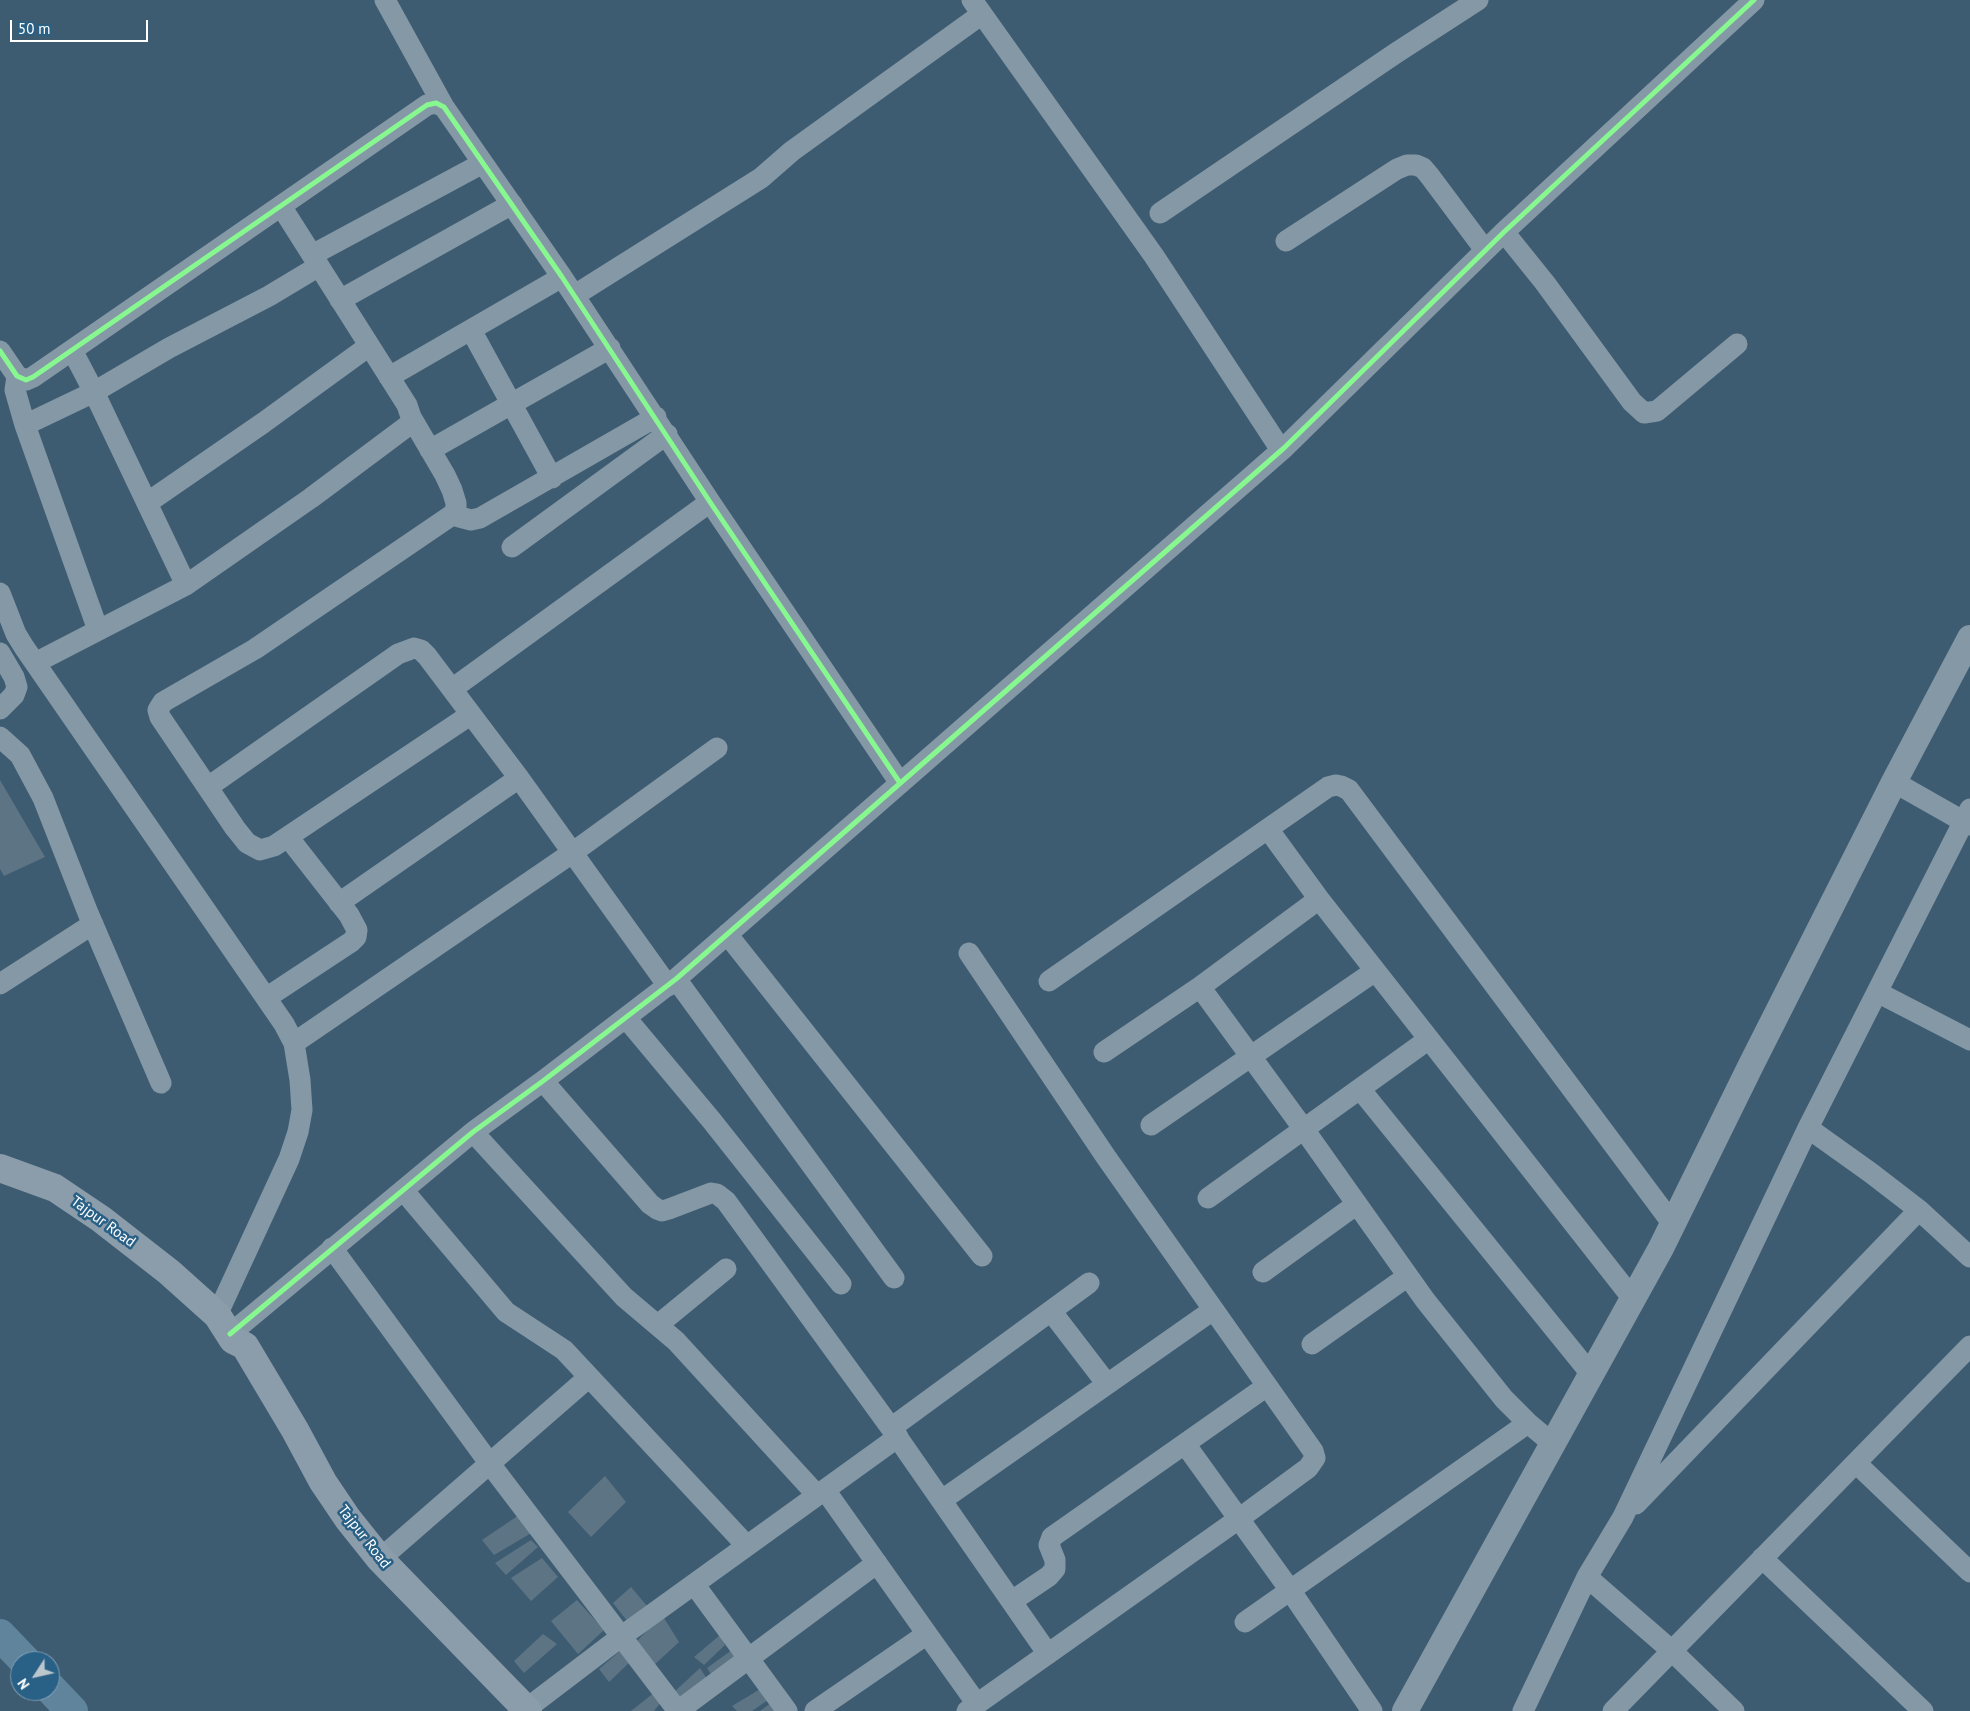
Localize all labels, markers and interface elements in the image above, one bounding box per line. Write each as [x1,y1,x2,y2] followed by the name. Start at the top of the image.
[12,10,150,42] scale bar
[18,19,51,38] text: 50 m
[67,1193,139,1251] street label: Tajpur Road
[334,1502,394,1572] street label: Tajpur Road
[10,1651,60,1701] north arrow
[14,1675,34,1693] text: N

